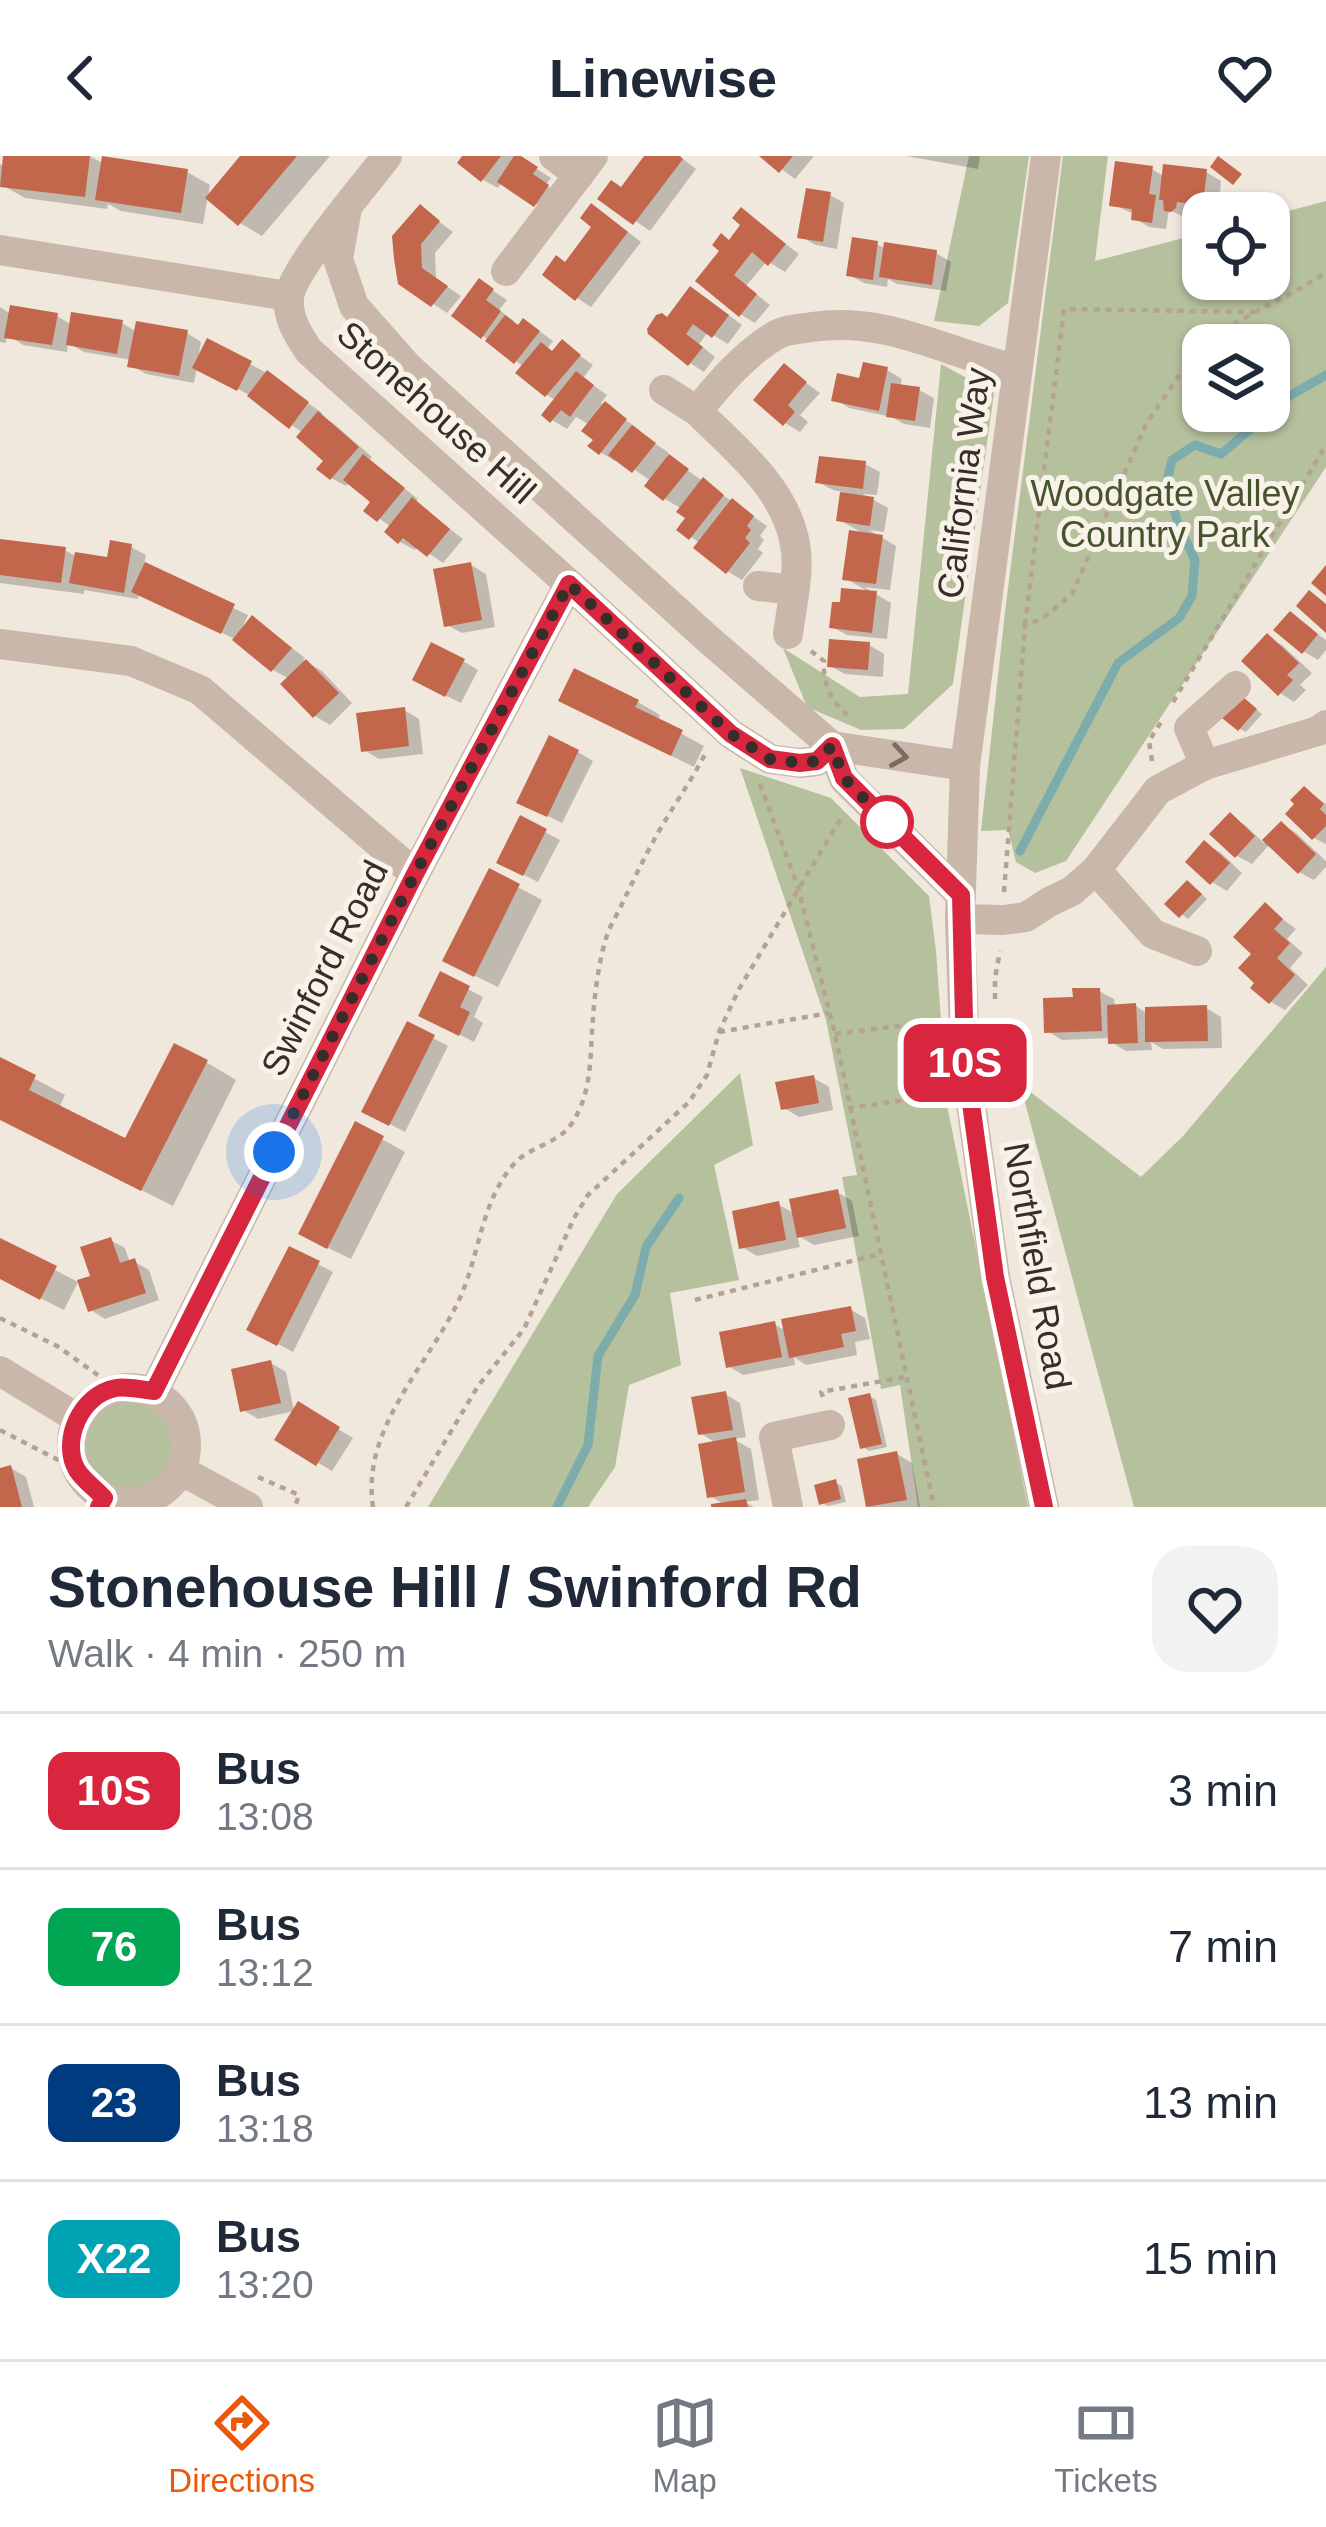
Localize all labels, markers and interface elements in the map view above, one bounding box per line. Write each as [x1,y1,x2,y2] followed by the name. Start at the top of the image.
[48,45,114,111] icon: back
[1212,45,1278,111] icon: heart
[549,48,777,108] text: Linewise
[1182,192,1290,432] map controls
[1182,192,1290,300] button: locate
[329,313,544,512] street label: Stonehouse Hill
[1182,324,1290,432] button: layers
[929,365,998,601] street label: California Way
[1031,473,1299,555] park label: Woodgate Valley Country Park
[889,742,909,768] one-way arrow
[862,797,912,847] unlabelled marker
[253,854,396,1083] street label: Swinford Road
[896,1024,1034,1102] line badge: 10S
[928,1039,1002,1086] text: 10S
[244,1122,304,1182] your location
[996,1139,1079,1393] street label: Northfield Road
[1152,1546,1278,1672] button: heart
[48,1555,862,1619] text: Stonehouse Hill / Swinford Rd
[48,1632,406,1675] text: Walk · 4 min · 250 m
[216,1743,301,1794] text: Bus
[1168,1765,1278,1816] text: 3 min
[77,1767,151,1814] text: 10S
[216,1795,314,1838] text: 13:08
[216,1899,301,1950] text: Bus
[1168,1921,1278,1972] text: 7 min
[91,1923,137,1970] text: 76
[216,1951,314,1994] text: 13:12
[216,2055,301,2106] text: Bus
[1143,2077,1278,2128] text: 13 min
[91,2079,137,2126] text: 23
[216,2107,314,2150] text: 13:18
[216,2211,301,2262] text: Bus
[1143,2233,1278,2284] text: 15 min
[77,2235,151,2282] text: X22
[216,2263,314,2306] text: 13:20
[168,2390,315,2500] tab: Directions
[652,2390,718,2500] tab: Map
[1054,2390,1158,2500] tab: Tickets

